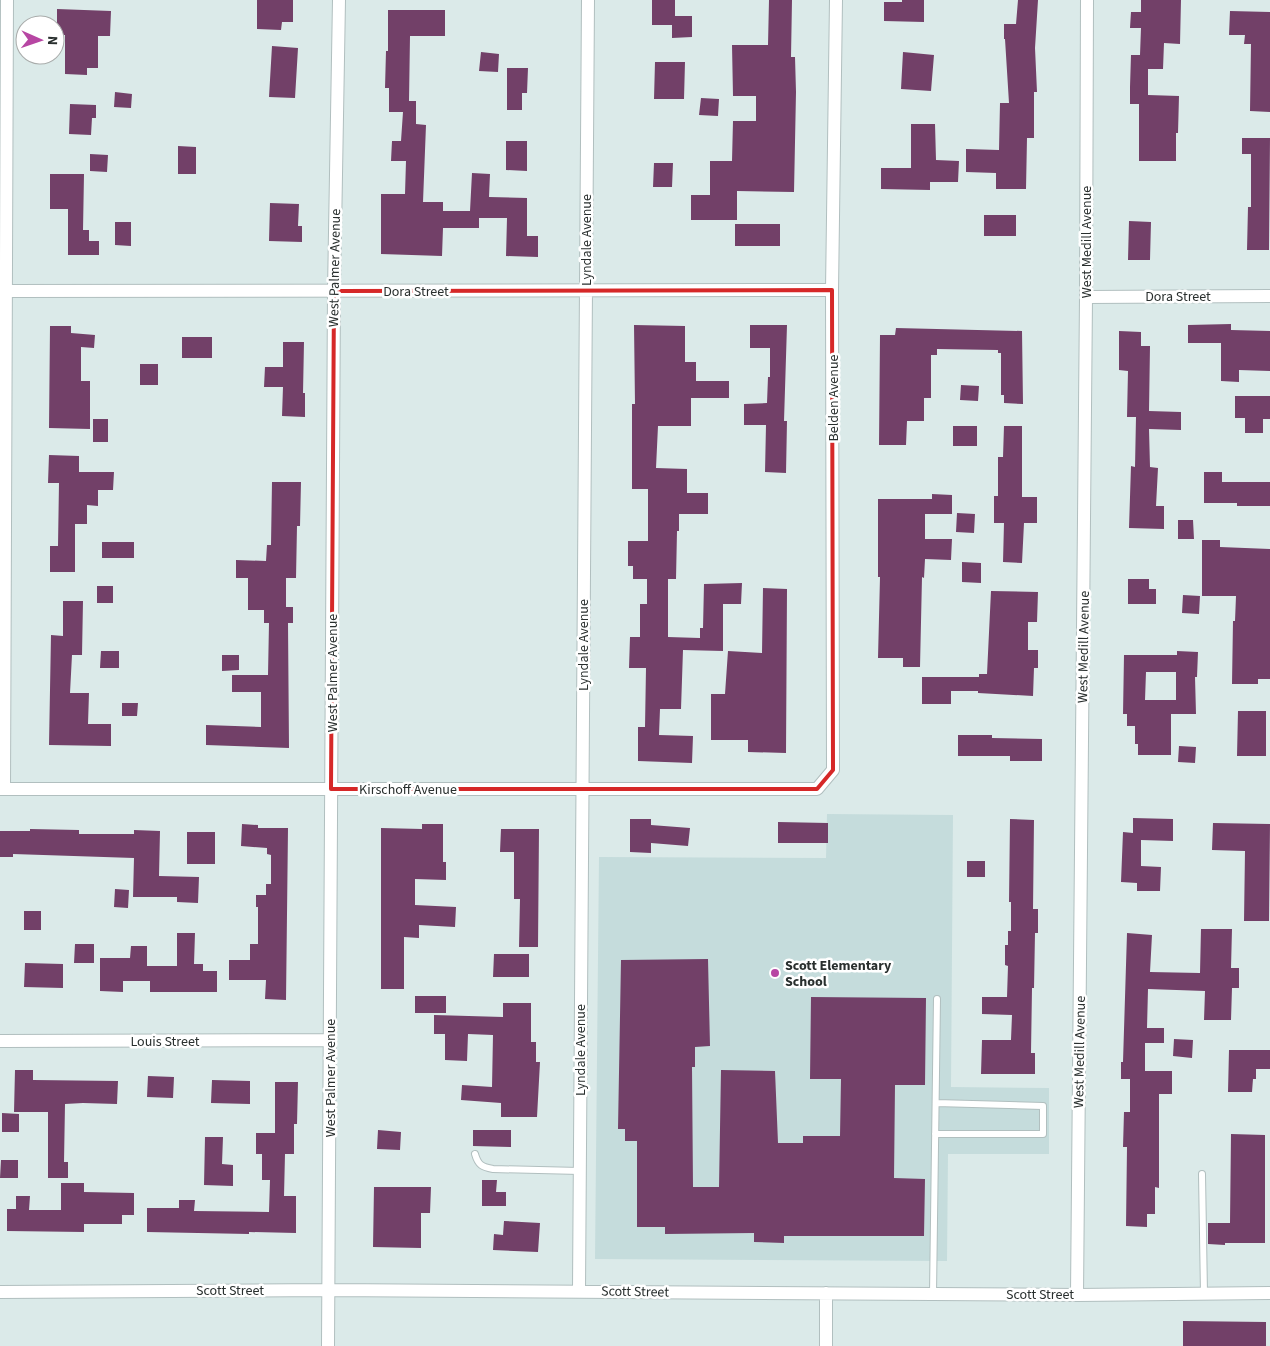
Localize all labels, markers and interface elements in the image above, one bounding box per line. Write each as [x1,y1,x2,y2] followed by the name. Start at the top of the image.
[15,15,65,65] north arrow
[42,35,62,45] text: N
[1077,186,1097,298] street label: West Medill Avenue
[577,194,597,286] street label: Lyndale Avenue
[324,209,346,327] street label: West Palmer Avenue
[383,282,449,302] street label: Dora Street
[1145,287,1211,307] street label: Dora Street
[824,354,844,442] street label: Belden Avenue
[1073,591,1095,703] street label: West Medill Avenue
[574,599,594,691] street label: Lyndale Avenue
[323,614,343,732] street label: West Palmer Avenue
[359,780,457,800] street label: Kirschoff Avenue
[785,956,892,992] place label: Scott Elementary School
[769,967,781,979] marker: Scott Elementary School
[1069,996,1091,1108] street label: West Medill Avenue
[571,1004,591,1096] street label: Lyndale Avenue
[321,1019,341,1137] street label: West Palmer Avenue
[130,1032,200,1052] street label: Louis Street
[196,1281,264,1301] street label: Scott Street
[601,1281,669,1303] street label: Scott Street
[1006,1285,1074,1305] street label: Scott Street

